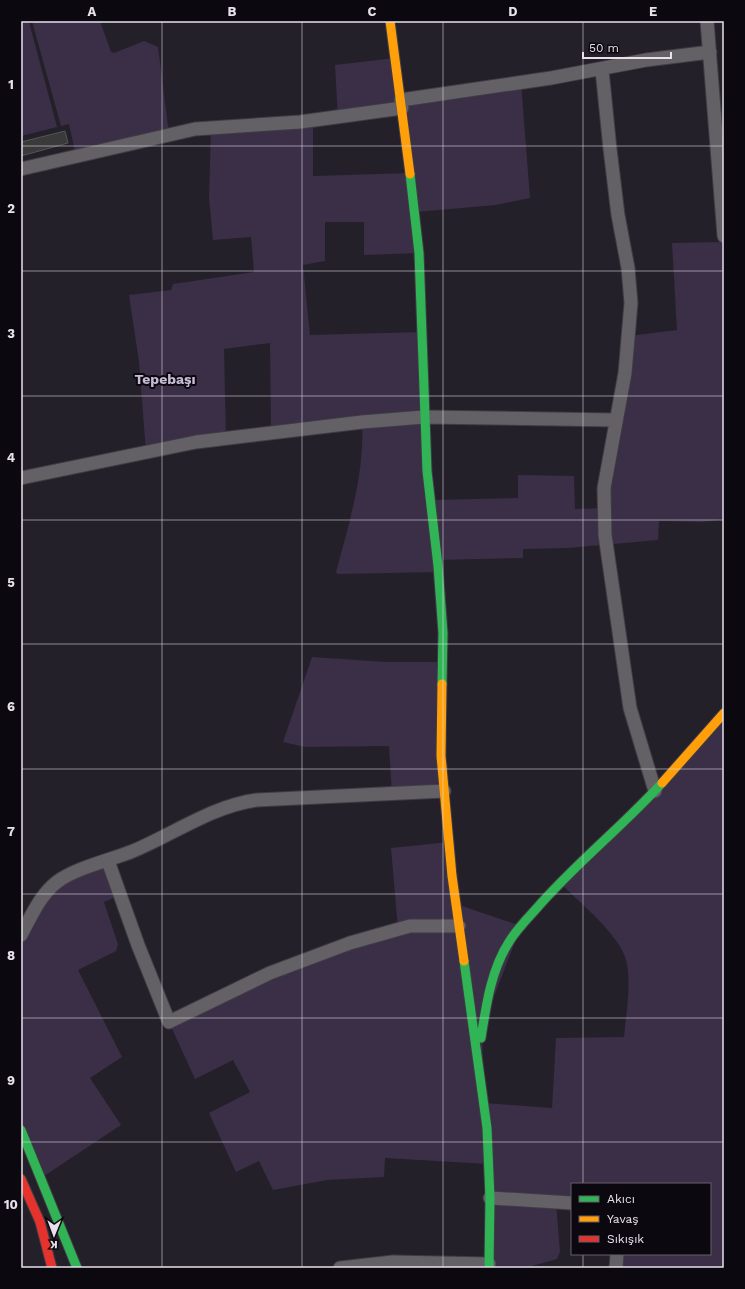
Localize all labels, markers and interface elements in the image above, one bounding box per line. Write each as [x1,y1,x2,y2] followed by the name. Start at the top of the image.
[88,4,97,19] text: A
[228,4,237,19] text: B
[368,4,377,19] text: C
[508,4,518,19] text: D
[649,4,657,19] text: E
[583,34,671,60] scale bar
[589,41,619,55] text: 50 m
[8,77,14,92] text: 1
[7,201,15,216] text: 2
[7,326,15,341] text: 3
[134,371,196,387] district label: Tepebaşı
[7,450,16,465] text: 4
[7,575,15,590] text: 5
[7,699,15,714] text: 6
[7,824,15,839] text: 7
[7,948,15,963] text: 8
[7,1073,15,1088] text: 9
[571,1183,711,1255] legend
[607,1192,635,1206] text: Akıcı
[4,1197,18,1212] text: 10
[607,1212,639,1226] text: Yavaş
[34,1215,74,1255] north arrow
[607,1232,644,1246] text: Sıkışık
[50,1238,58,1251] text: K

